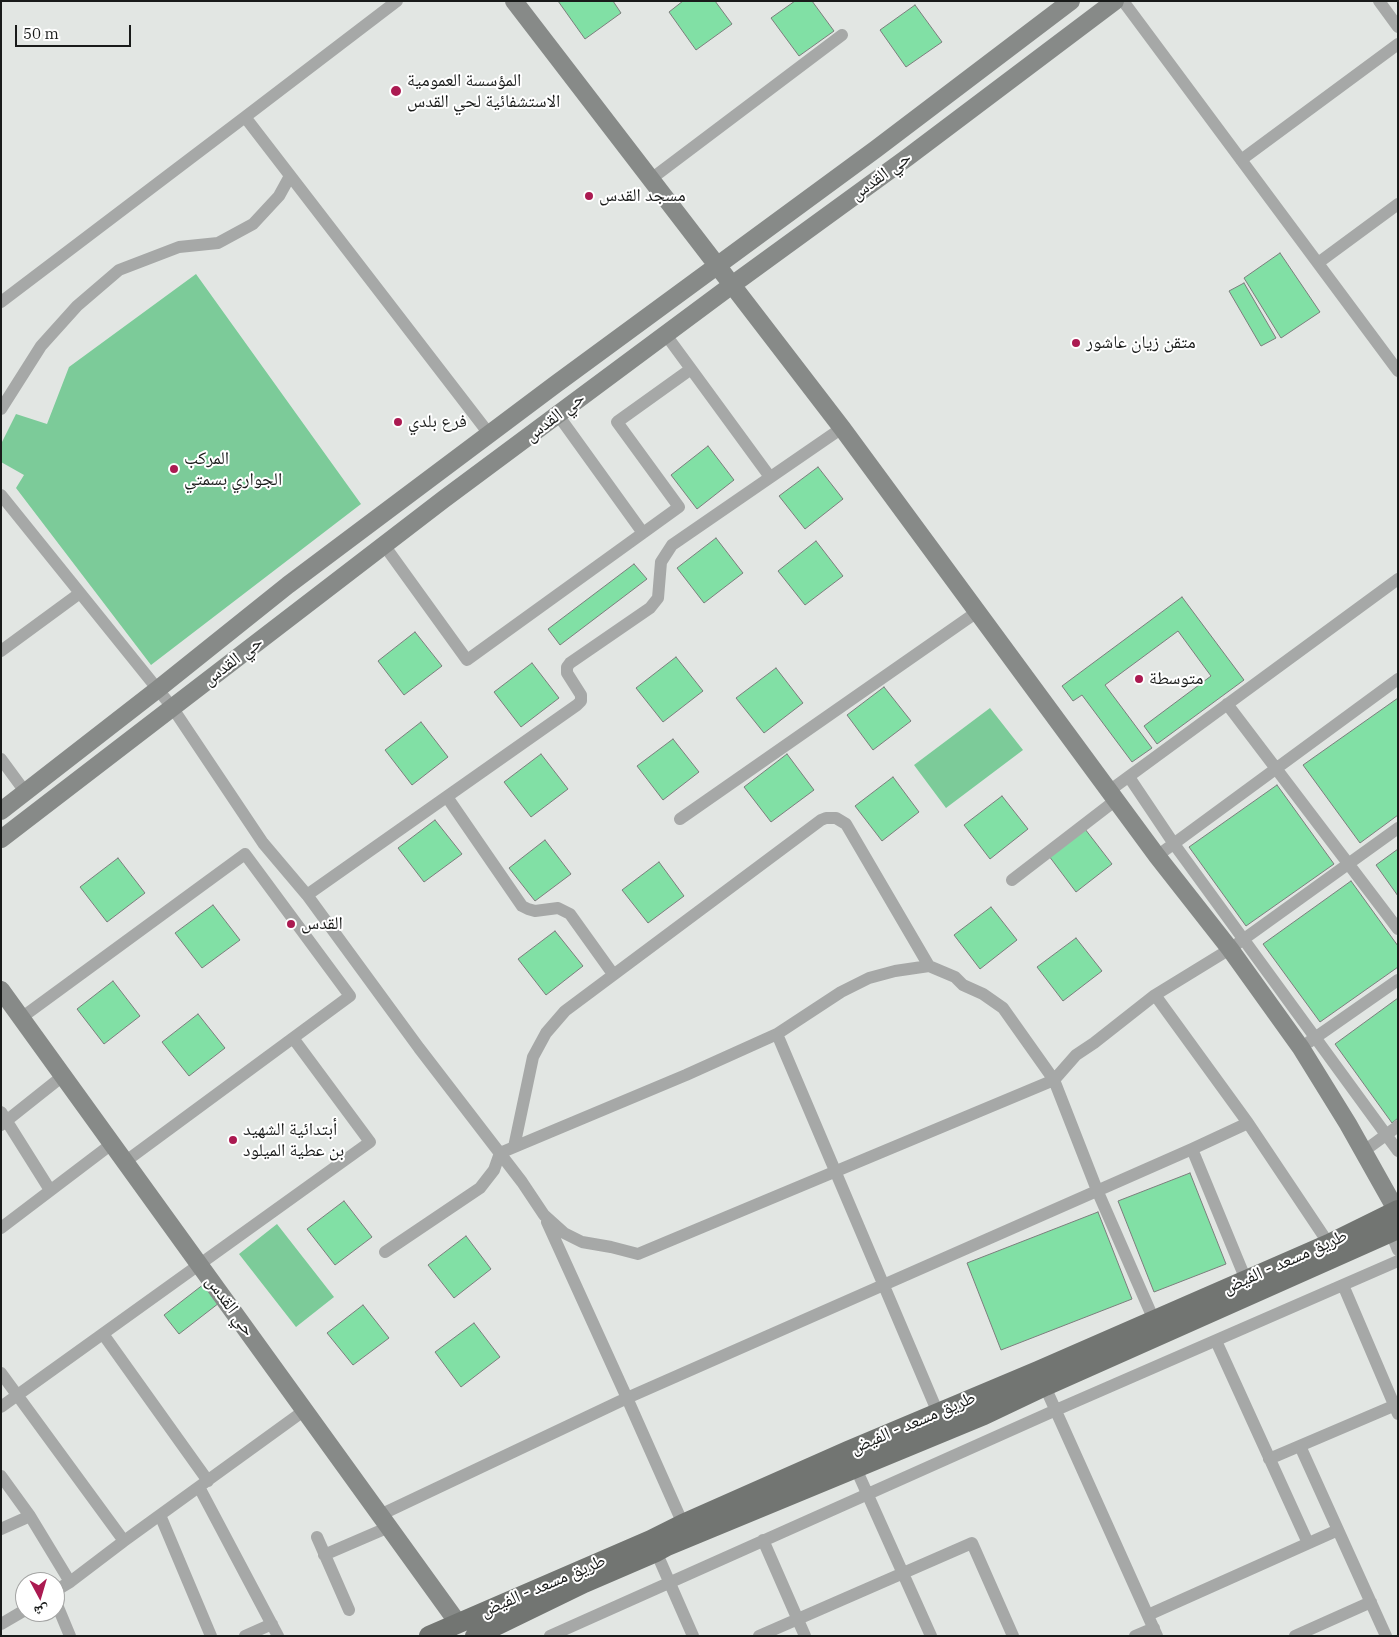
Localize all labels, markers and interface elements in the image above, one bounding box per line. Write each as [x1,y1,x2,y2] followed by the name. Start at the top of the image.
[18,15,134,47] scale bar
[23,24,59,43] text: 50 m
[407,70,560,112] place label: المؤسسة العمومية الاستشفائية لحي القدس
[389,84,403,98] marker: المؤسسة العمومية الاستشفائية لحي القدس
[846,147,916,205] street label: حي القدس
[599,185,686,207] place label: مسجد القدس
[583,190,595,202] marker: مسجد القدس
[1086,332,1196,354] place label: متقن زيان عاشور
[1070,337,1082,349] marker: متقن زيان عاشور
[521,387,589,447] street label: حي القدس
[408,411,467,433] place label: فرع بلدي
[392,416,404,428] marker: فرع بلدي
[184,448,282,490] place label: المركب الجواري بسمتي
[168,463,180,475] marker: المركب الجواري بسمتي
[199,631,267,691] street label: حي القدس
[1149,668,1203,690] place label: متوسطة
[1133,673,1145,685] marker: متوسطة
[301,913,343,935] place label: القدس
[285,918,297,930] marker: القدس
[243,1119,344,1162] place label: أبتدائية الشهيد بن عطية الميلود
[227,1134,239,1146] marker: أبتدائية الشهيد بن عطية الميلود
[1219,1225,1351,1299] street label: طريق مسعد - الفيض
[201,1271,259,1341] street label: حي القدس
[847,1387,979,1459] street label: طريق مسعد - الفيض
[477,1550,609,1622] street label: طريق مسعد - الفيض
[15,1572,65,1622] north arrow
[33,1601,50,1621] text: ش

